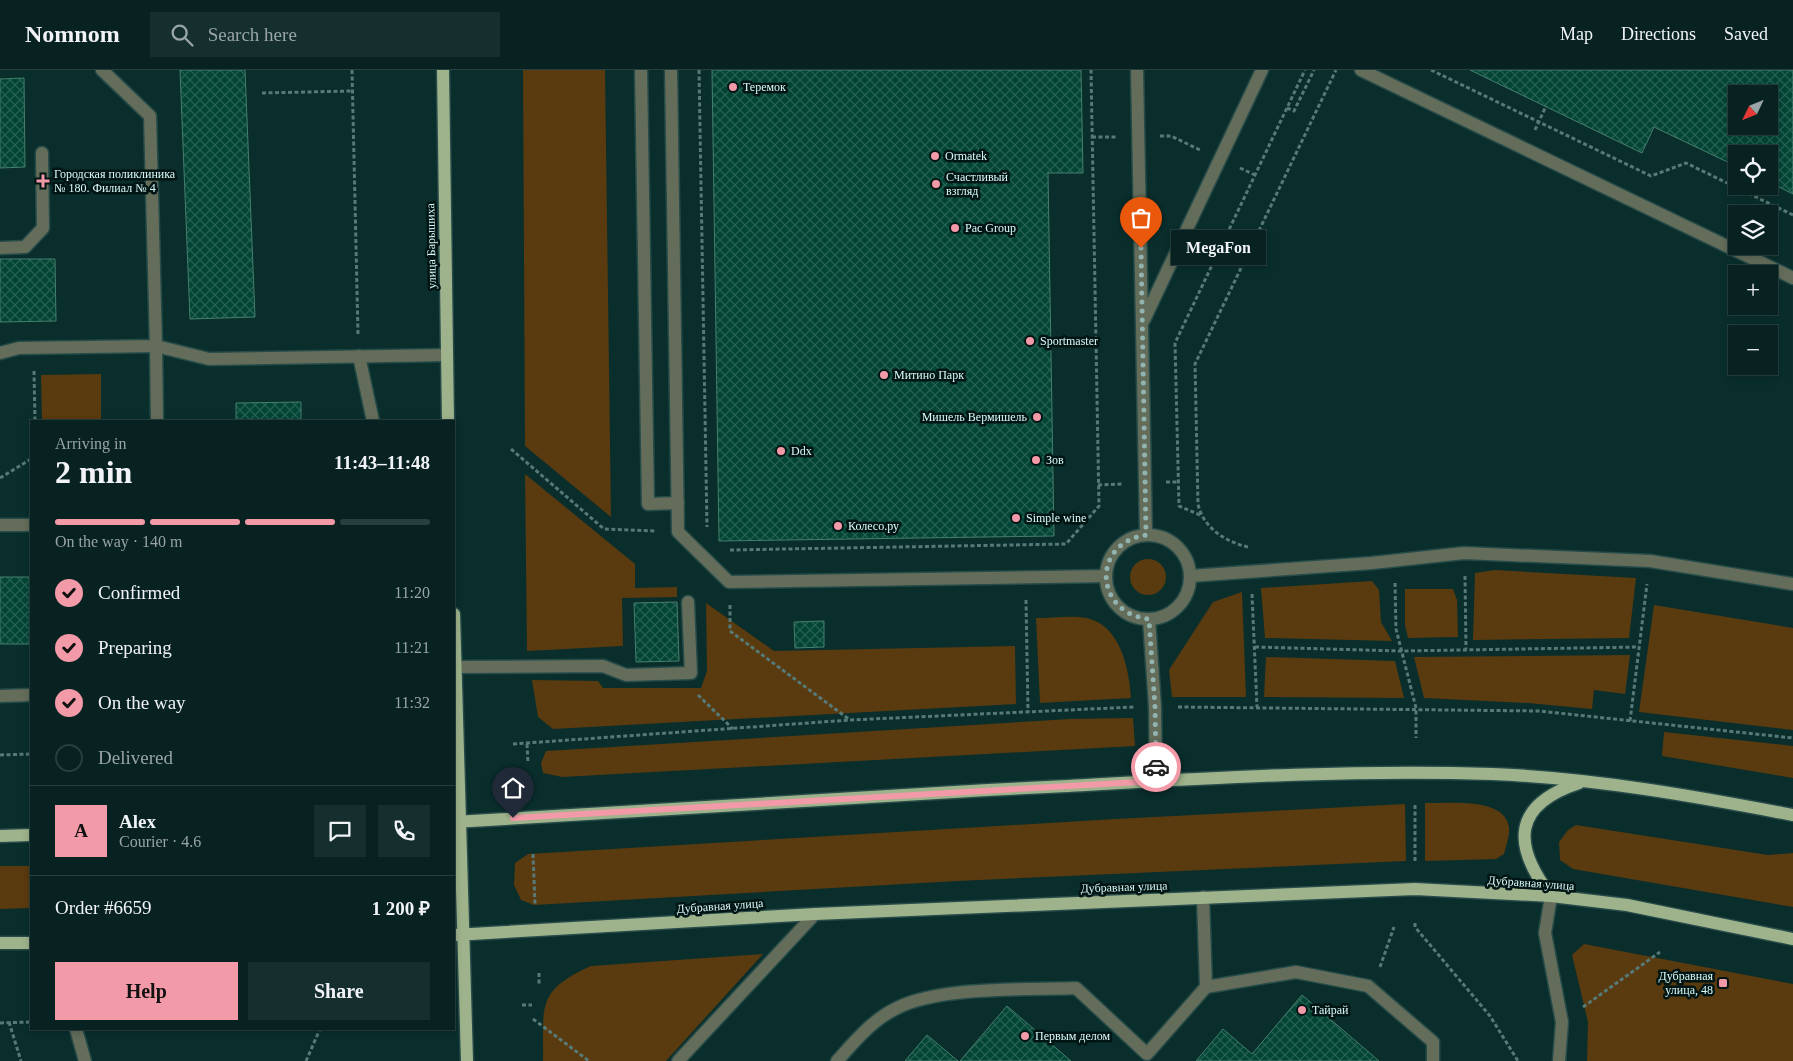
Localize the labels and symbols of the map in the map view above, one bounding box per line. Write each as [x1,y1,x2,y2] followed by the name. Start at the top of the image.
[743,80,786,94] place label: Теремок
[727,81,739,93] marker: Теремок
[1728,85,1778,135] north arrow
[945,149,987,163] place label: Ormatek
[929,150,941,162] marker: Ormatek
[54,167,176,195] place label: Городская поликлиника № 180. Филиал № 4
[946,170,1009,198] place label: Счастливый взгляд
[36,174,50,188] marker: Городская поликлиника № 180. Филиал № 4
[930,178,942,190] marker: Счастливый взгляд
[1120,197,1162,248] pin
[423,202,439,289] street label: улица Барышиха
[965,221,1016,235] place label: Pac Group
[949,222,961,234] marker: Pac Group
[1171,230,1266,266] callout: MegaFon
[1040,334,1098,348] place label: Sportmaster
[1024,335,1036,347] marker: Sportmaster
[894,368,964,382] place label: Митино Парк
[878,369,890,381] marker: Митино Парк
[922,410,1028,424] place label: Мишель Вермишель
[1031,411,1043,423] marker: Мишель Вермишель
[791,444,812,458] place label: Ddx
[775,445,787,457] marker: Ddx
[1046,453,1064,467] place label: Зов
[1030,454,1042,466] marker: Зов
[1026,511,1086,525] place label: Simple wine
[1010,512,1022,524] marker: Simple wine
[848,519,899,533] place label: Колесо.ру
[832,520,844,532] marker: Колесо.ру
[1131,742,1181,792] courier
[492,767,534,818] pin
[1487,873,1576,893] street label: Дубравная улица
[1080,878,1168,896] street label: Дубравная улица
[676,896,765,916] street label: Дубравная улица
[1659,969,1713,997] place label: Дубравная улица, 48
[1717,977,1729,989] marker: Дубравная улица, 48
[1312,1003,1349,1017] place label: Тайрай
[1296,1004,1308,1016] marker: Тайрай
[1035,1029,1111,1043] place label: Первым делом
[1019,1030,1031,1042] marker: Первым делом

